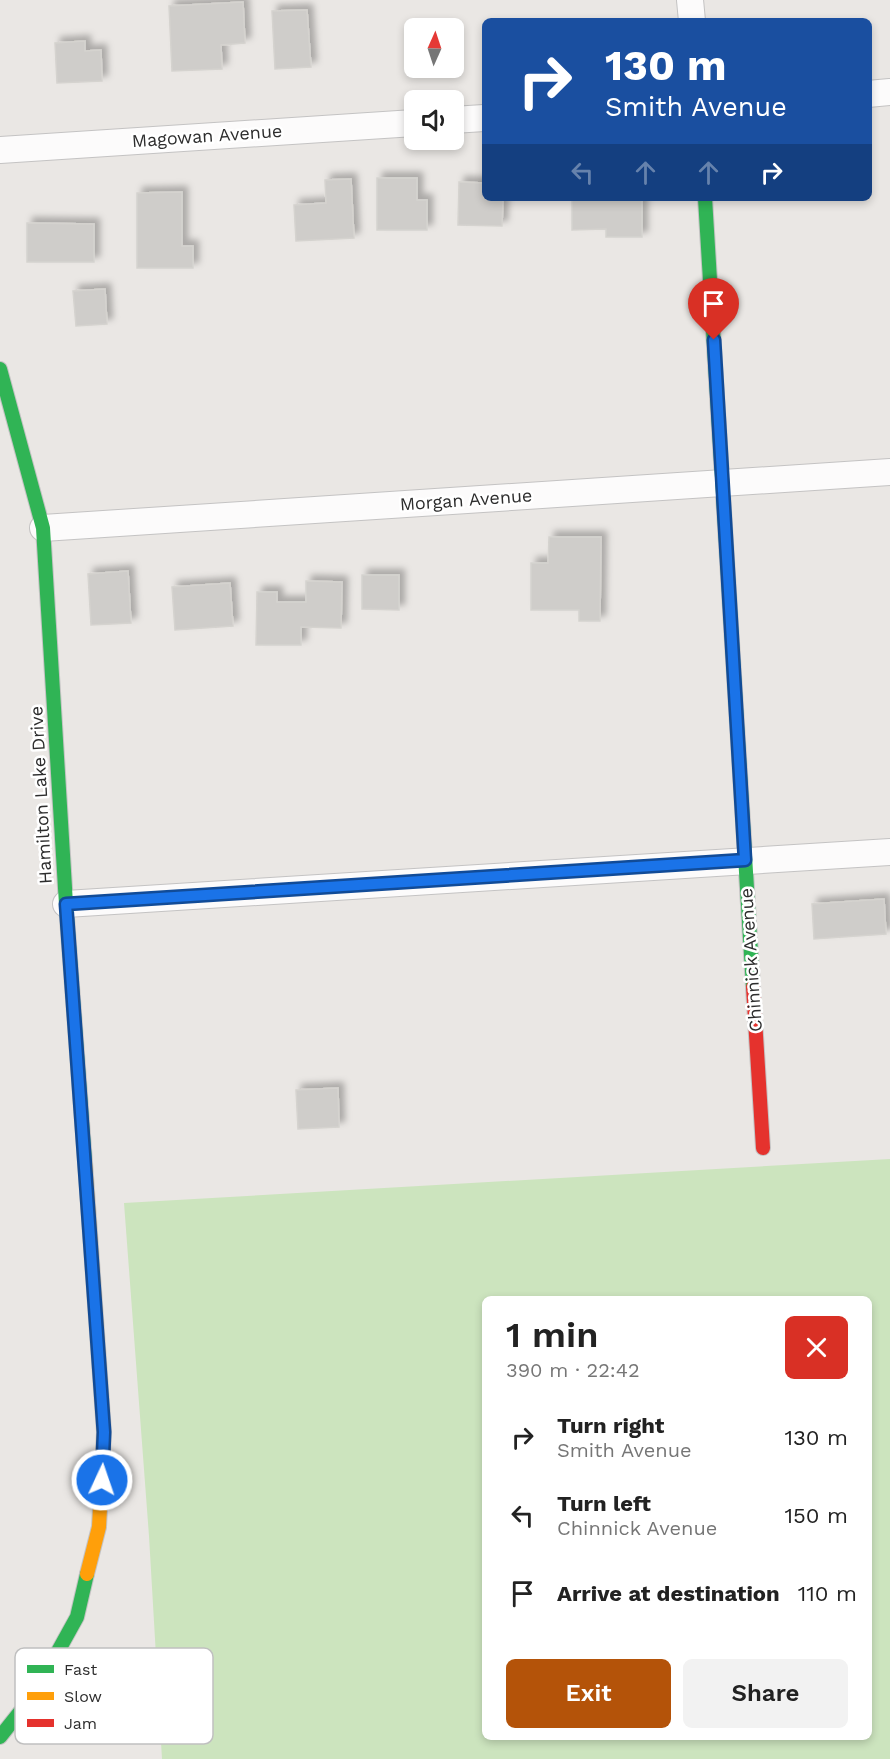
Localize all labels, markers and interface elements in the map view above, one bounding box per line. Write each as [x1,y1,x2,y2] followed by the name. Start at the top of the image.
[404,18,464,78] north arrow
[404,18,464,150] map controls
[605,41,727,90] text: 130 m
[506,42,584,120] icon: right
[404,90,464,150] button: sound
[605,91,787,123] text: Smith Avenue
[131,120,283,151] street label: Magowan Avenue
[566,156,599,189] icon: left
[629,156,662,189] icon: ahead
[692,156,725,189] icon: ahead
[755,156,788,189] icon: right
[688,278,739,340] pin
[697,287,730,320] icon: arrive
[399,484,533,515] street label: Morgan Avenue
[25,706,56,885] street label: Hamilton Lake Drive
[735,887,766,1033] street label: Chinnick Avenue
[506,1314,598,1356] text: 1 min
[785,1316,848,1379] button: close
[506,1358,640,1382] text: 390 m · 22:42
[557,1413,664,1438] text: Turn right
[506,1421,539,1454] icon: right
[784,1425,848,1450] text: 130 m
[557,1438,692,1462] text: Smith Avenue
[70,1448,134,1512] position arrow
[557,1491,651,1516] text: Turn left
[506,1499,539,1532] icon: left
[784,1503,848,1528] text: 150 m
[557,1516,717,1540] text: Chinnick Avenue
[506,1577,539,1610] icon: arrive
[557,1581,780,1606] text: Arrive at destination
[798,1581,857,1606] text: 110 m
[15,1648,213,1744] legend
[506,1659,671,1728] button: Exit
[683,1659,848,1728] button: Share
[64,1660,97,1679] text: Fast
[64,1687,102,1706] text: Slow
[64,1714,97,1733] text: Jam

